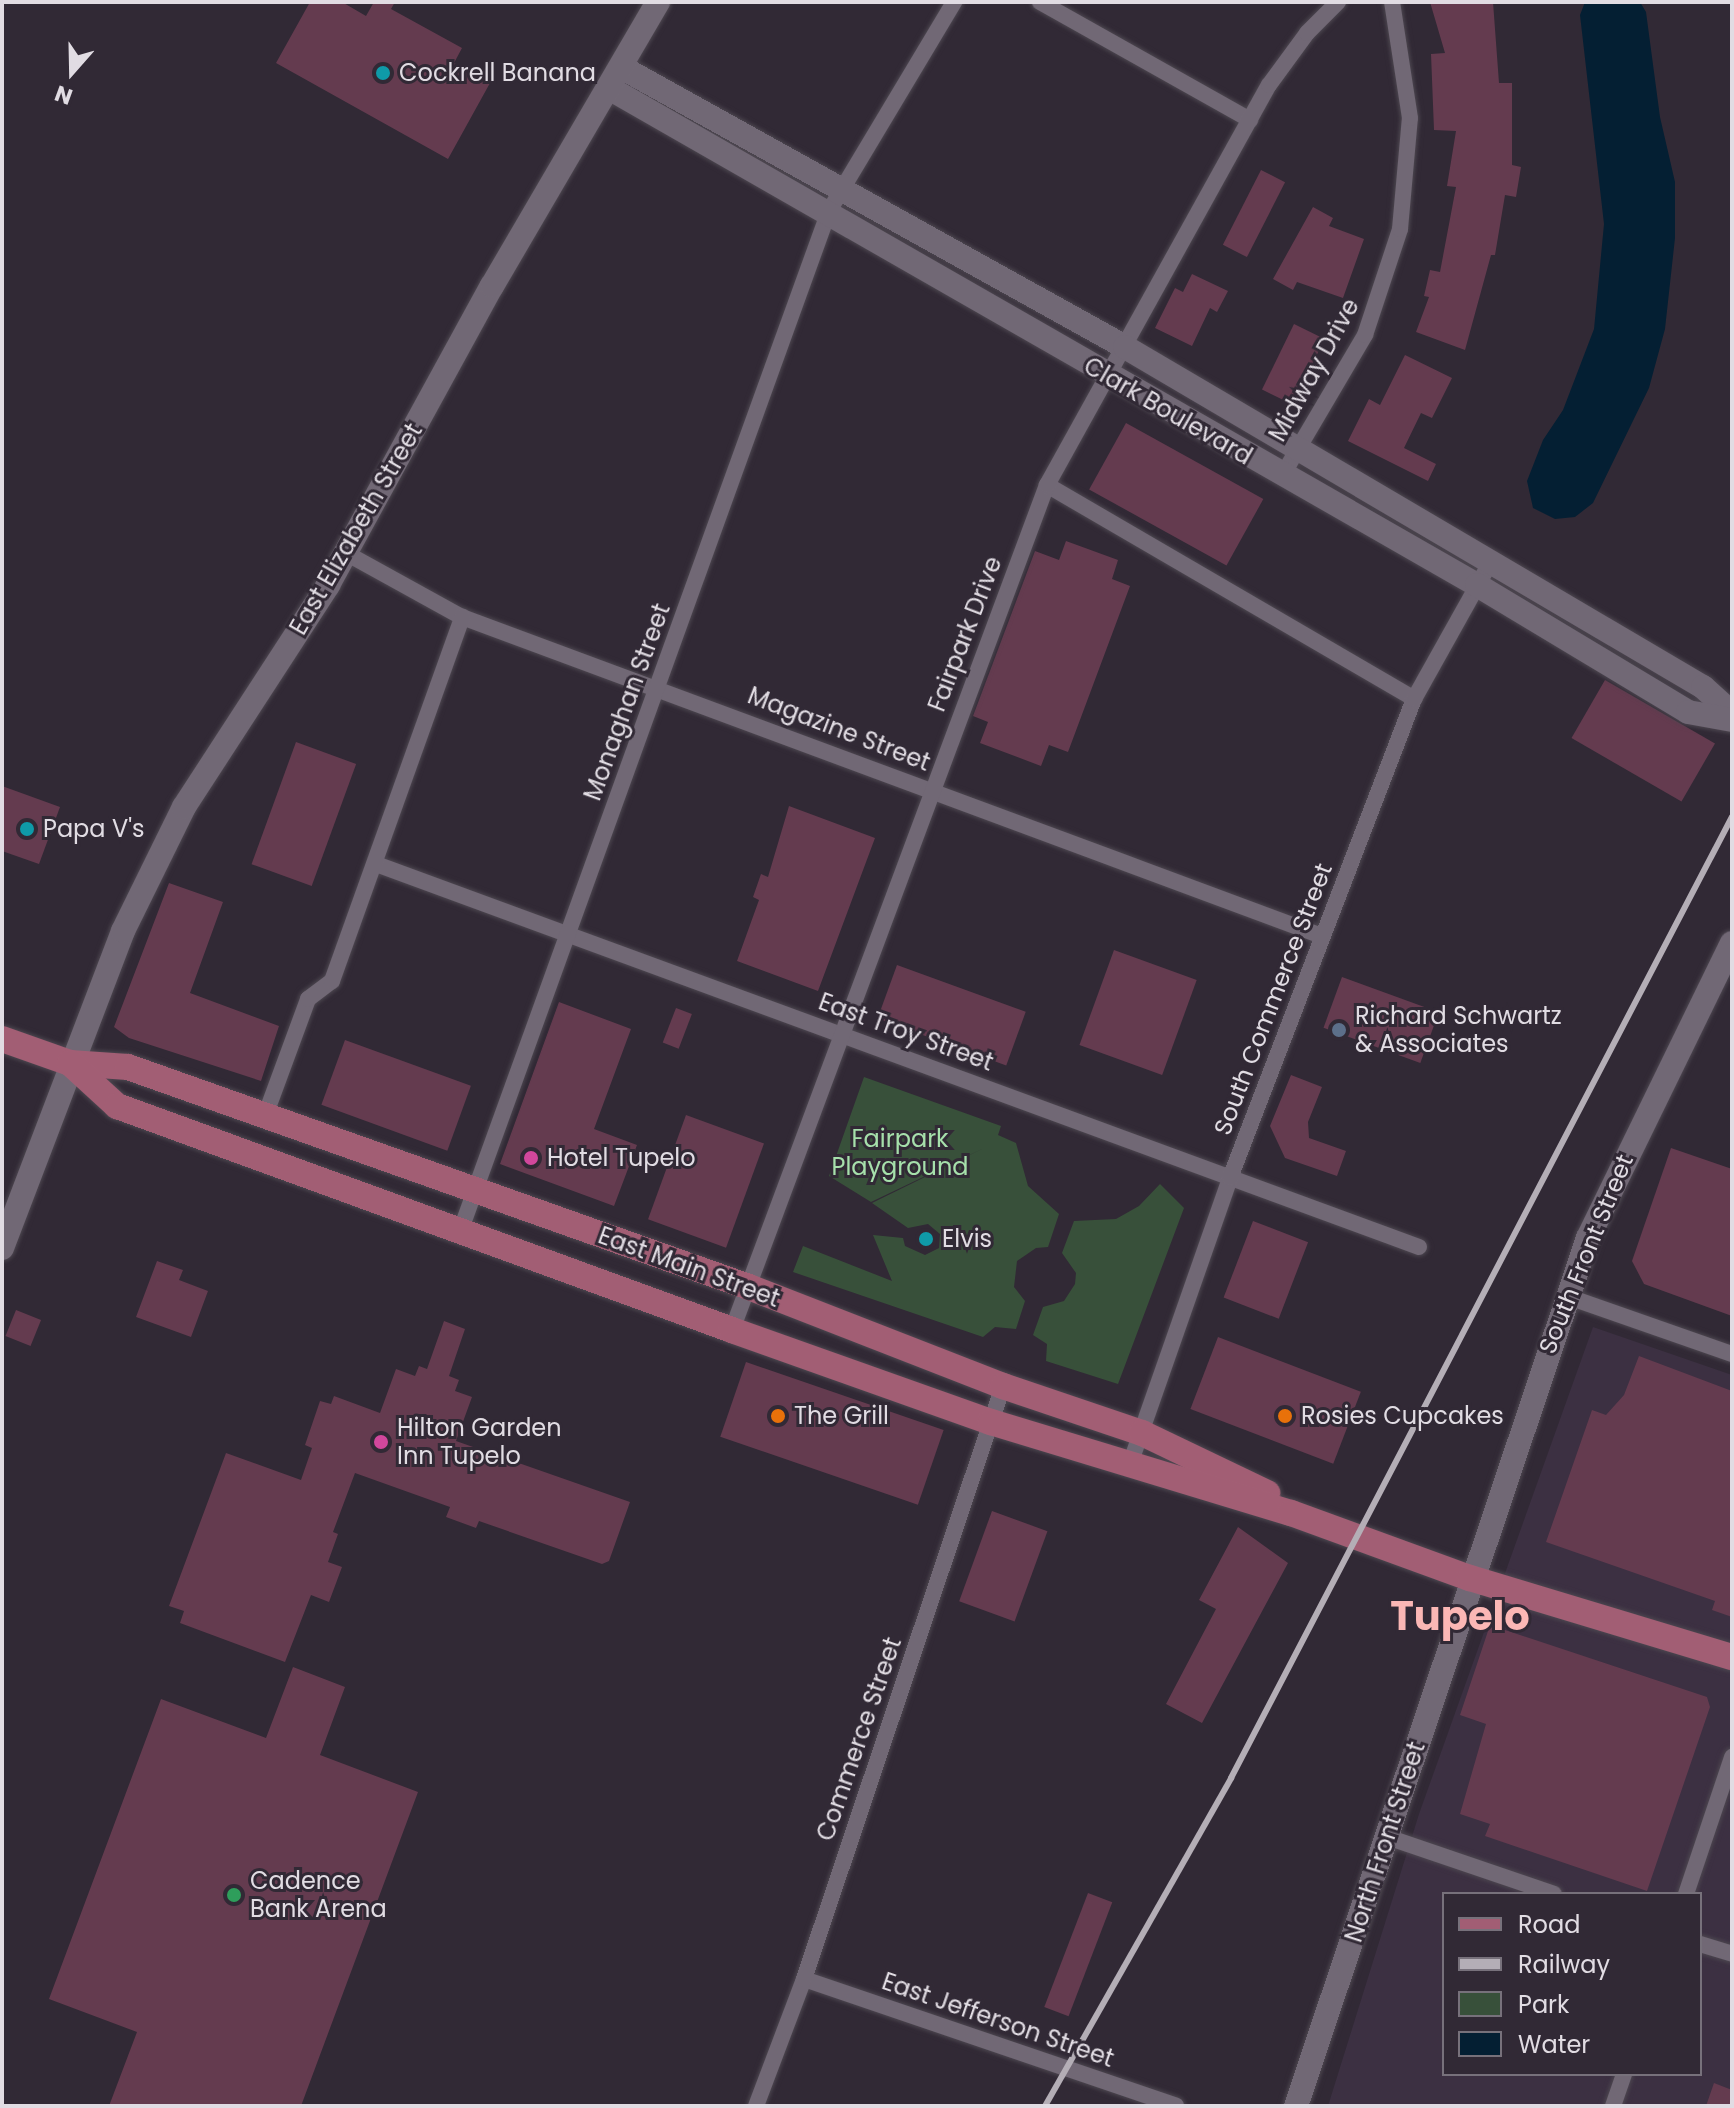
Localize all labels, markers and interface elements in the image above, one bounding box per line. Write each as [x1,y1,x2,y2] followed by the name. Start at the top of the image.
[32,32,112,112] north arrow
[399,59,596,87] place label: Cockrell Banana
[374,64,392,82] marker: Cockrell Banana
[51,78,77,112] text: N
[1263,294,1365,446] street label: Midway Drive
[1079,351,1257,471] street label: Clark Boulevard
[284,418,428,640] street label: East Elizabeth Street
[922,553,1008,715] street label: Fairpark Drive
[578,600,676,804] street label: Monaghan Street
[744,681,934,777] street label: Magazine Street
[43,815,145,843] place label: Papa V's
[18,820,36,838] marker: Papa V's
[1208,859,1338,1139] street label: South Commerce Street
[815,987,997,1077] street label: East Troy Street
[1355,1002,1562,1058] place label: Richard Schwartz & Associates
[1330,1021,1348,1039] marker: Richard Schwartz & Associates
[831,1125,969,1181] park label: Fairpark Playground
[547,1144,696,1172] place label: Hotel Tupelo
[522,1149,540,1167] marker: Hotel Tupelo
[1533,1150,1639,1358] street label: South Front Street
[594,1221,784,1313] street label: East Main Street
[942,1225,992,1253] place label: Elvis
[917,1230,935,1248] marker: Elvis
[794,1402,889,1430] place label: The Grill
[1301,1402,1504,1430] place label: Rosies Cupcakes
[769,1407,787,1425] marker: The Grill
[1276,1407,1294,1425] marker: Rosies Cupcakes
[397,1414,562,1470] place label: Hilton Garden Inn Tupelo
[372,1433,390,1451] marker: Hilton Garden Inn Tupelo
[1390,1592,1530,1640] district label: Tupelo
[811,1633,907,1845] street label: Commerce Street
[1339,1738,1431,1946] street label: North Front Street
[250,1867,387,1923] place label: Cadence Bank Arena
[225,1886,243,1904] marker: Cadence Bank Arena
[1442,1892,1702,2076] legend
[1518,1908,1580,1941] text: Road
[1518,1948,1610,1981] text: Railway
[878,1967,1118,2073] street label: East Jefferson Street
[1518,1988,1569,2021] text: Park
[1518,2028,1590,2061] text: Water

